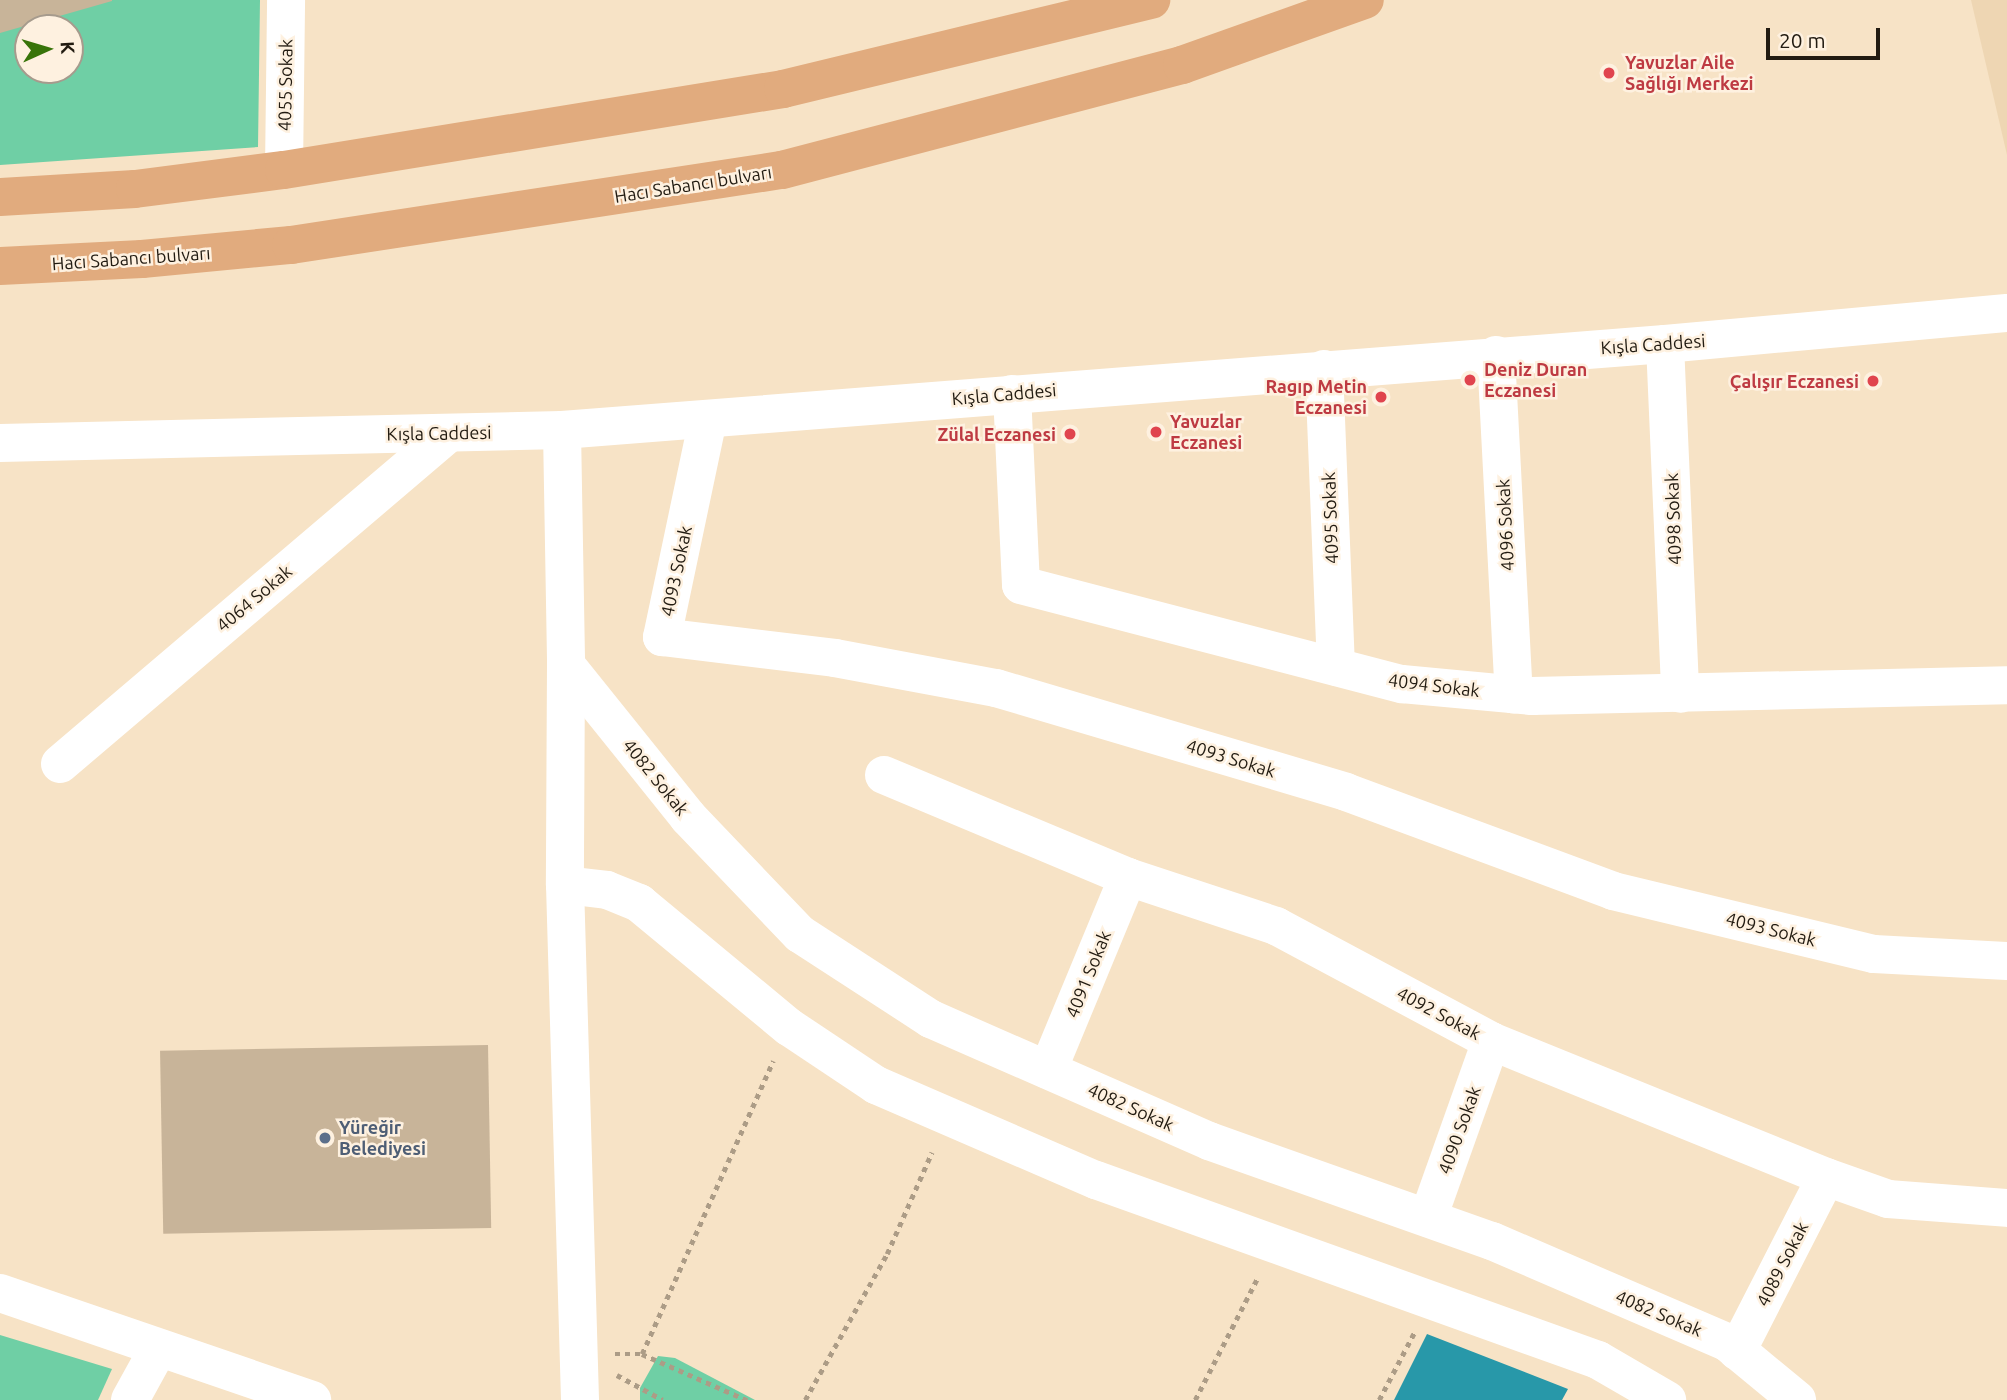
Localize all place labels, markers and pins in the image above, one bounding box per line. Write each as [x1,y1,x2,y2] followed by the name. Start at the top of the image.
[1625,52,1754,94] place label: Yavuzlar Aile Sağlığı Merkezi
[1599,63,1619,83] marker: Yavuzlar Aile Sağlığı Merkezi
[1484,359,1587,402] place label: Deniz Duran Eczanesi
[1730,370,1859,392] place label: Çalışır Eczanesi
[1462,372,1478,388] marker: Deniz Duran Eczanesi
[1865,373,1881,389] marker: Çalışır Eczanesi
[1265,376,1367,418] place label: Ragıp Metin Eczanesi
[1373,389,1389,405] marker: Ragıp Metin Eczanesi
[1170,411,1242,453] place label: Yavuzlar Eczanesi
[937,423,1056,445] place label: Zülal Eczanesi
[1148,424,1164,440] marker: Yavuzlar Eczanesi
[1062,426,1078,442] marker: Zülal Eczanesi
[339,1117,426,1160] place label: Yüreğir Belediyesi
[317,1130,333,1146] marker: Yüreğir Belediyesi

